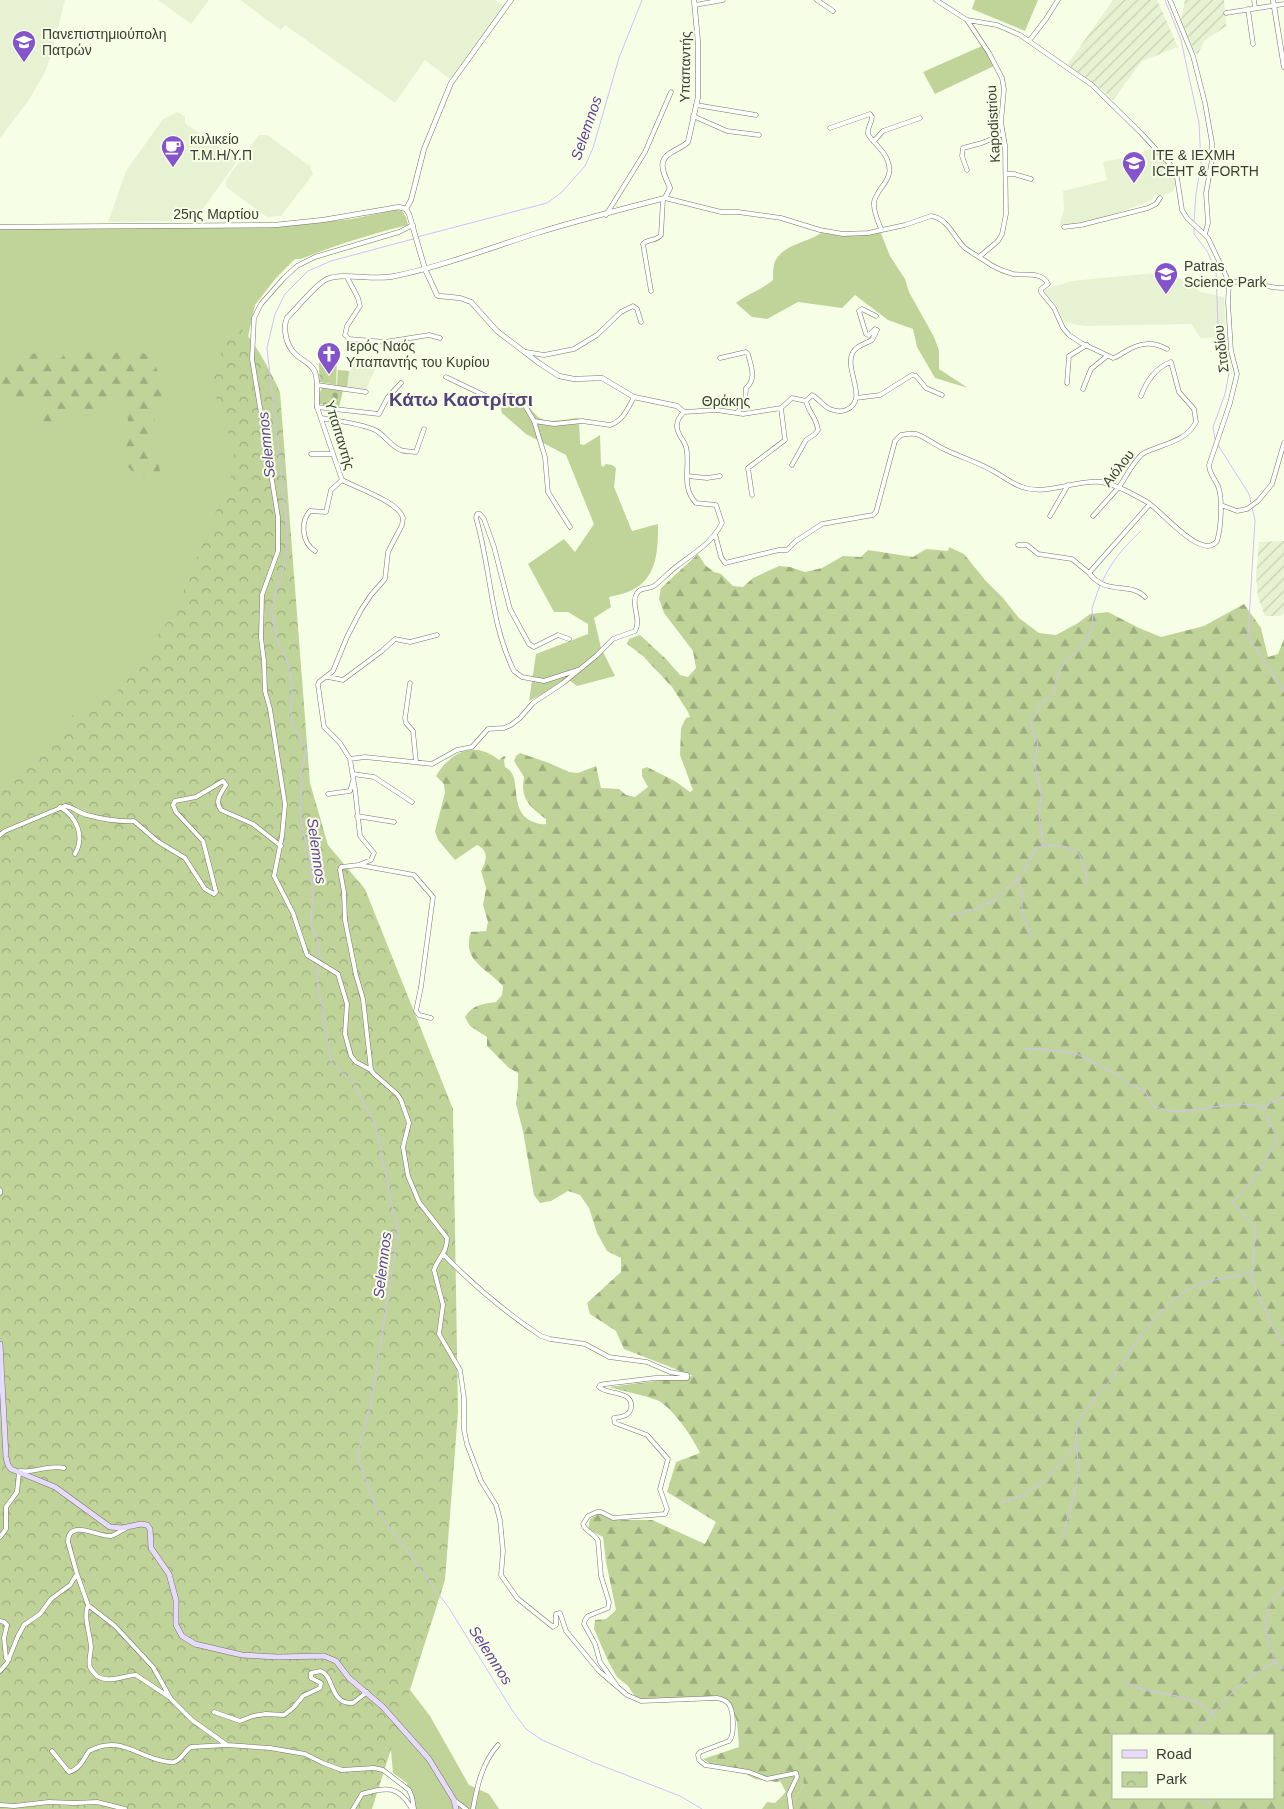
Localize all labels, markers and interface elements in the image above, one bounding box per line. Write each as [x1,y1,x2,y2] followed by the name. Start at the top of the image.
[42,26,167,58] place label: Πανεπιστημιούπολη Πατρών
[11,29,37,63] school or university icon: Πανεπιστημιούπολη Πατρών
[676,31,694,103] street label: Υπαπαντής
[983,85,1003,163] street label: Kapodistriou
[567,93,605,162] water label: Selemnos
[190,131,252,163] place label: κυλικείο Τ.M.Η/Υ.Π
[160,134,186,168] cafe icon: κυλικείο Τ.M.Η/Υ.Π
[1152,147,1259,179] place label: ΙΤΕ & ΙΕΧΜΗ ICEHT & FORTH
[1121,150,1147,184] school or university icon: ΙΤΕ & ΙΕΧΜΗ ICEHT & FORTH
[173,206,259,222] street label: 25ης Μαρτίου
[1184,258,1267,290] place label: Patras Science Park
[1153,261,1179,295] school or university icon: Patras Science Park
[1210,324,1232,374] street label: Σταδίου
[346,338,490,370] place label: Ιερός Ναός Υπαπαντής του Κυρίου
[316,341,342,375] church icon: Ιερός Ναός Υπαπαντής του Κυρίου
[389,389,533,410] district label: Κάτω Καστρίτσι
[702,393,750,409] street label: Θράκης
[322,398,358,472] street label: Υπαπαντής
[254,410,278,479] water label: Selemnos
[1099,446,1137,490] street label: Αιόλου
[304,817,330,886] water label: Selemnos
[369,1230,395,1299] water label: Selemnos
[466,1622,517,1688] water label: Selemnos
[1112,1734,1274,1799] legend
[1156,1745,1192,1762] text: Road
[1156,1770,1187,1787] text: Park

